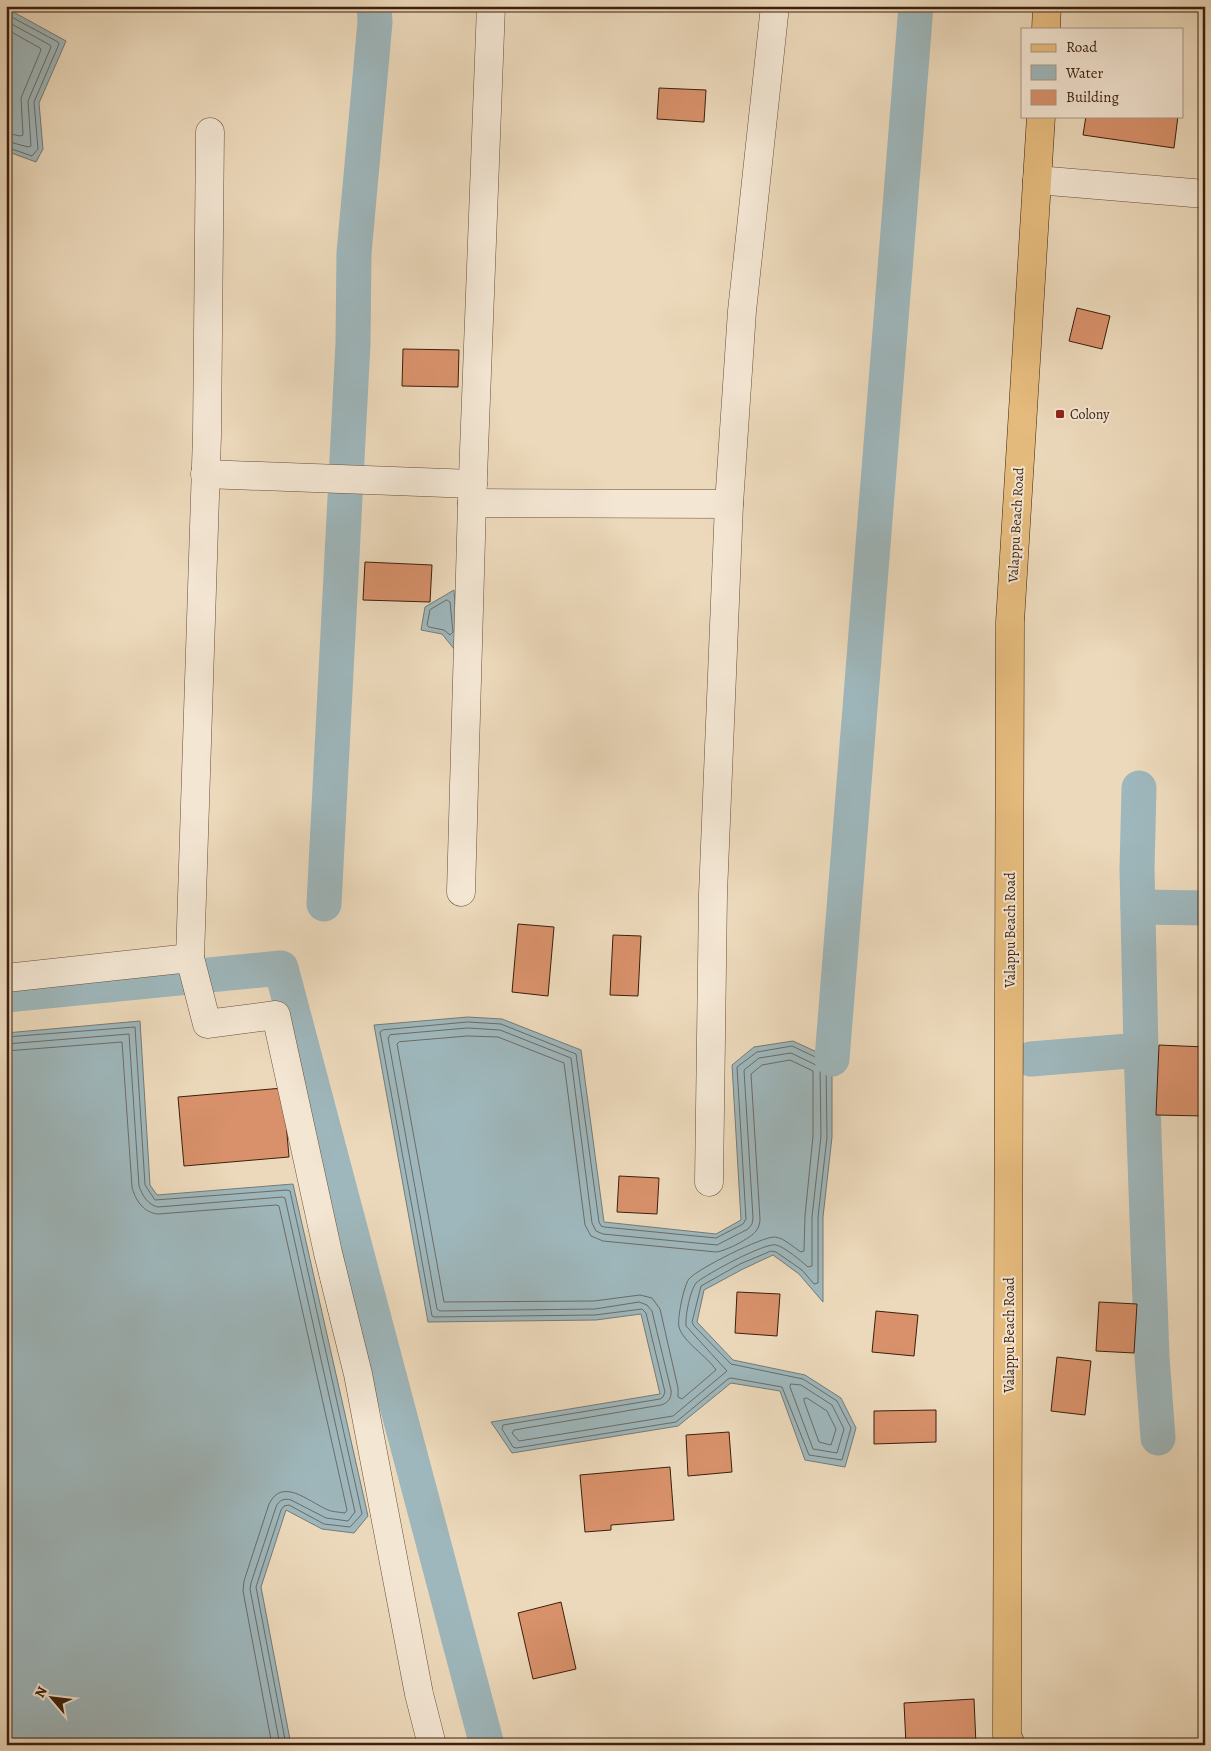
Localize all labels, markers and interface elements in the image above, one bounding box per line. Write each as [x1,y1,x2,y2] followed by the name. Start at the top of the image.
[1021,28,1184,118] legend
[1066,37,1098,57] text: Road
[1065,63,1103,83] text: Water
[1066,87,1119,107] text: Building
[1070,405,1110,424] place label: Colony
[1054,408,1066,420] marker: Colony
[1003,466,1029,584] street label: Valappu Beach Road
[1001,872,1020,989] street label: Valappu Beach Road
[1000,1277,1019,1394] street label: Valappu Beach Road
[28,1674,78,1724] north arrow
[30,1683,52,1701] text: N

